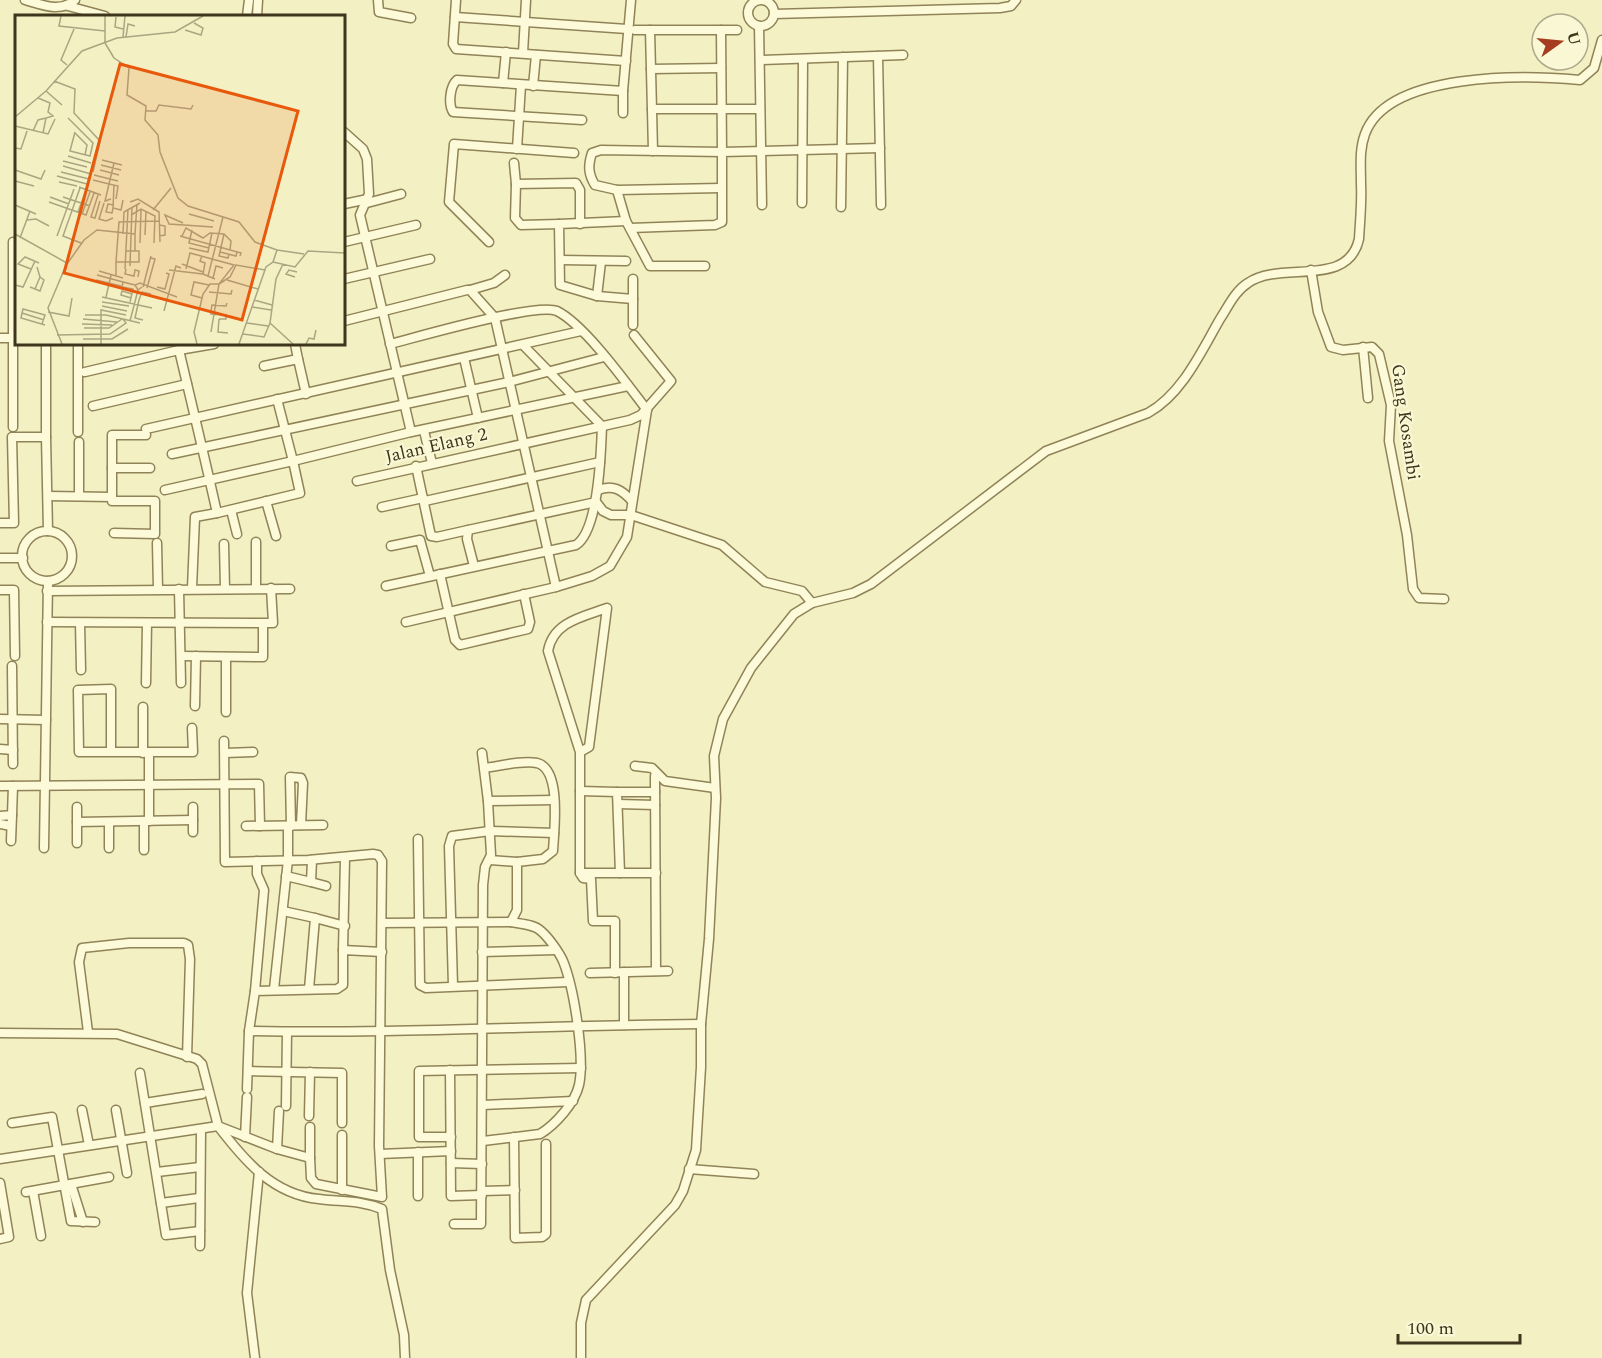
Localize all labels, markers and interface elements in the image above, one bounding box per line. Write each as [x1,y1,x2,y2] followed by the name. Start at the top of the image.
[1530,12,1590,72] north arrow
[15,15,345,345] inset map
[1560,29,1587,48] text: U
[1384,362,1427,482] street label: Gang Kosambi
[382,421,490,470] street label: Jalan Elang 2
[1398,1307,1520,1345] scale bar
[1407,1315,1454,1342] text: 100 m

